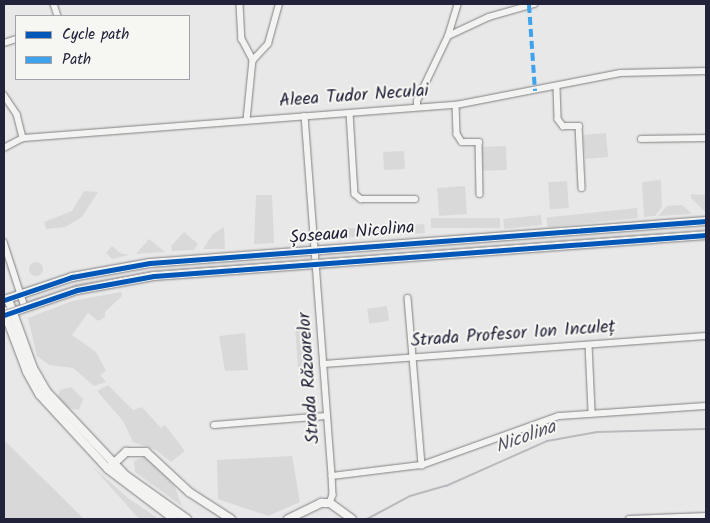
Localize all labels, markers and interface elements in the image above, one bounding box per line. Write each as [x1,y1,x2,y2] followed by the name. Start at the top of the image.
[15,15,190,80] legend
[62,23,129,47] text: Cycle path
[62,48,91,72] text: Path
[278,81,430,113] street label: Aleea Tudor Neculai
[288,218,416,250] street label: Șoseaua Nicolina
[295,312,325,444] street label: Strada Răzoarelor
[410,317,616,353] street label: Strada Profesor Ion Inculeț
[493,417,559,459] water label: Nicolina

